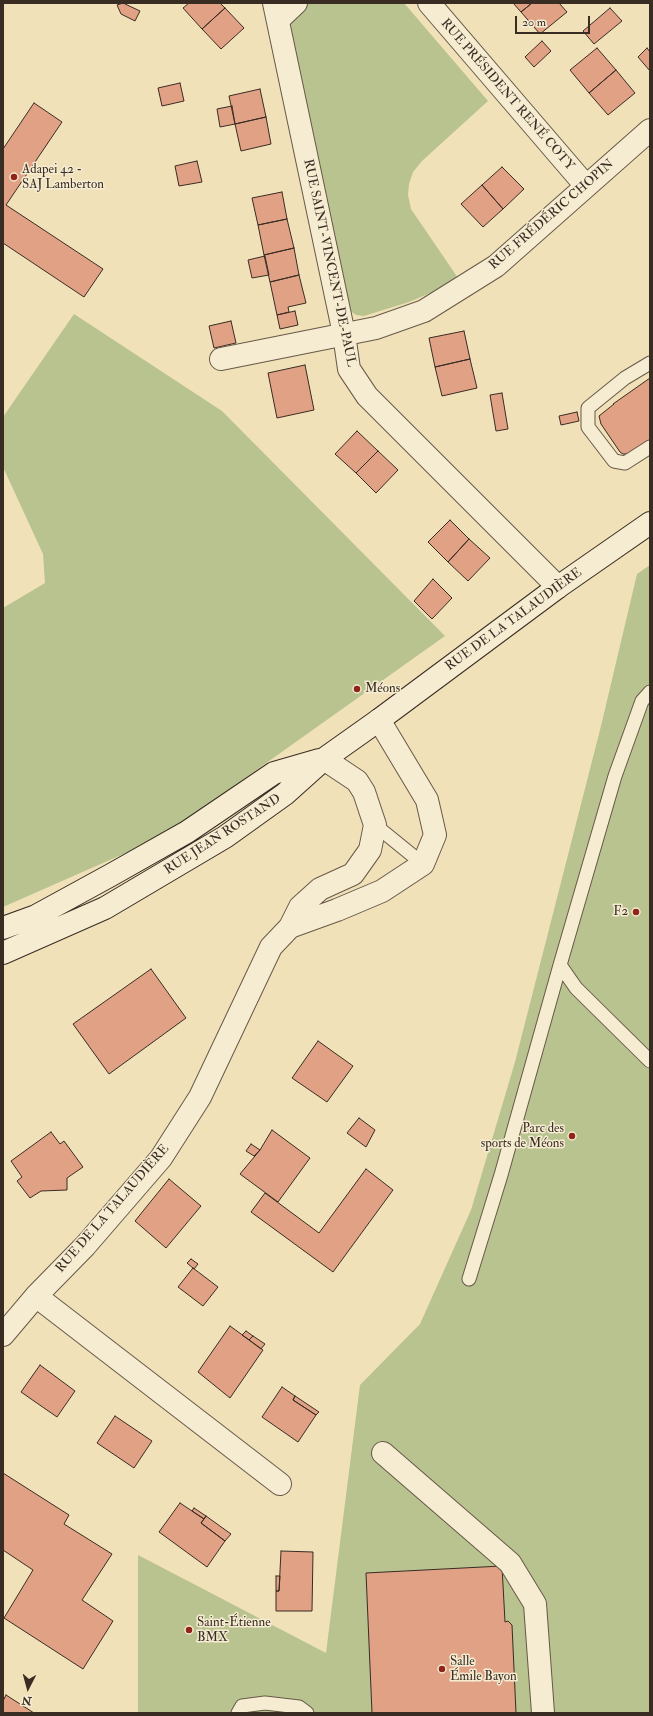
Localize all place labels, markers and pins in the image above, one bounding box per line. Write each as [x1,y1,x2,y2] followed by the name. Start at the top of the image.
[22,162,104,193] place label: Adapei 42 - SAJ Lamberton
[9,172,19,182] marker: Adapei 42 - SAJ Lamberton
[365,681,400,697] place label: Méons
[352,684,362,694] marker: Méons
[613,904,628,920] place label: F2
[631,907,641,917] marker: F2
[481,1121,564,1152] place label: Parc des sports de Méons
[567,1131,577,1141] marker: Parc des sports de Méons
[197,1615,271,1646] place label: Saint-Étienne BMX
[184,1625,194,1635] marker: Saint-Étienne BMX
[450,1654,517,1685] place label: Salle Émile Bayon
[437,1664,447,1674] marker: Salle Émile Bayon

